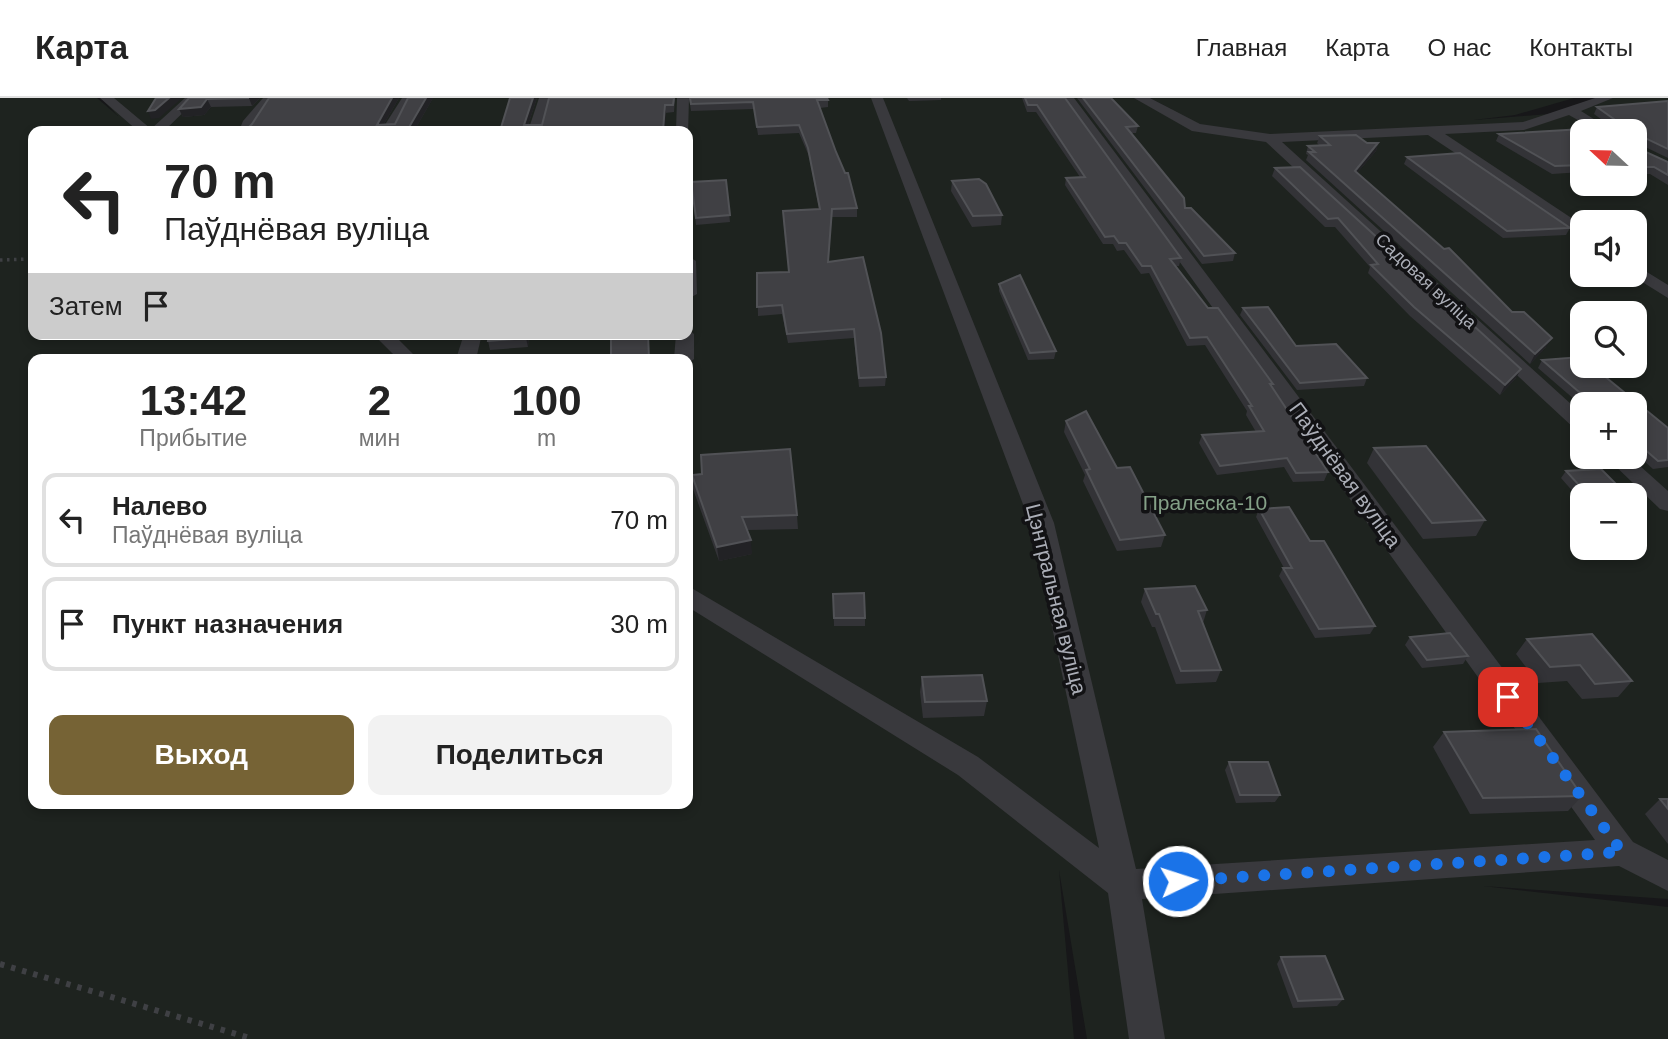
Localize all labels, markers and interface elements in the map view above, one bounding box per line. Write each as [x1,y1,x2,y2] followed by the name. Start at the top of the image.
[35,29,128,66] text: Карта
[1196,34,1287,61] text: Главная
[1325,34,1389,61] text: Карта
[1427,34,1491,61] text: О нас
[1529,34,1633,61] text: Контакты
[1570,119,1647,196] north arrow
[1570,119,1647,560] map controls
[49,154,140,245] icon: left
[164,154,276,208] text: 70 m
[1570,210,1647,287] button: sound
[164,211,429,247] text: Паўднёвая вуліца
[1371,229,1481,333] street label: Садовая вуліца
[137,287,175,325] icon: arrive
[49,291,123,321] text: Затем
[1570,301,1647,378] button: search
[140,377,247,424] text: 13:42
[368,377,391,424] text: 2
[512,377,582,424] text: 100
[1570,392,1647,469] button: +
[1285,398,1406,552] street label: Паўднёвая вуліца
[139,425,247,451] text: Прибытие
[359,425,400,451] text: мин
[537,425,556,451] text: m
[1570,483,1647,560] button: −
[112,491,207,521] text: Налево
[1143,491,1267,514] park label: Пралеска-10
[53,501,91,539] icon: left
[1022,501,1091,697] street label: Цэнтральная вуліца
[610,505,668,535] text: 70 m
[112,522,303,548] text: Паўднёвая вуліца
[53,605,91,643] icon: arrive
[112,609,343,639] text: Пункт назначения
[610,609,668,639] text: 30 m
[1478,667,1538,727] pin
[1489,678,1527,716] icon: arrive
[49,715,354,795] button: Выход
[368,715,672,795] button: Поделиться
[1141,844,1215,918] position arrow

